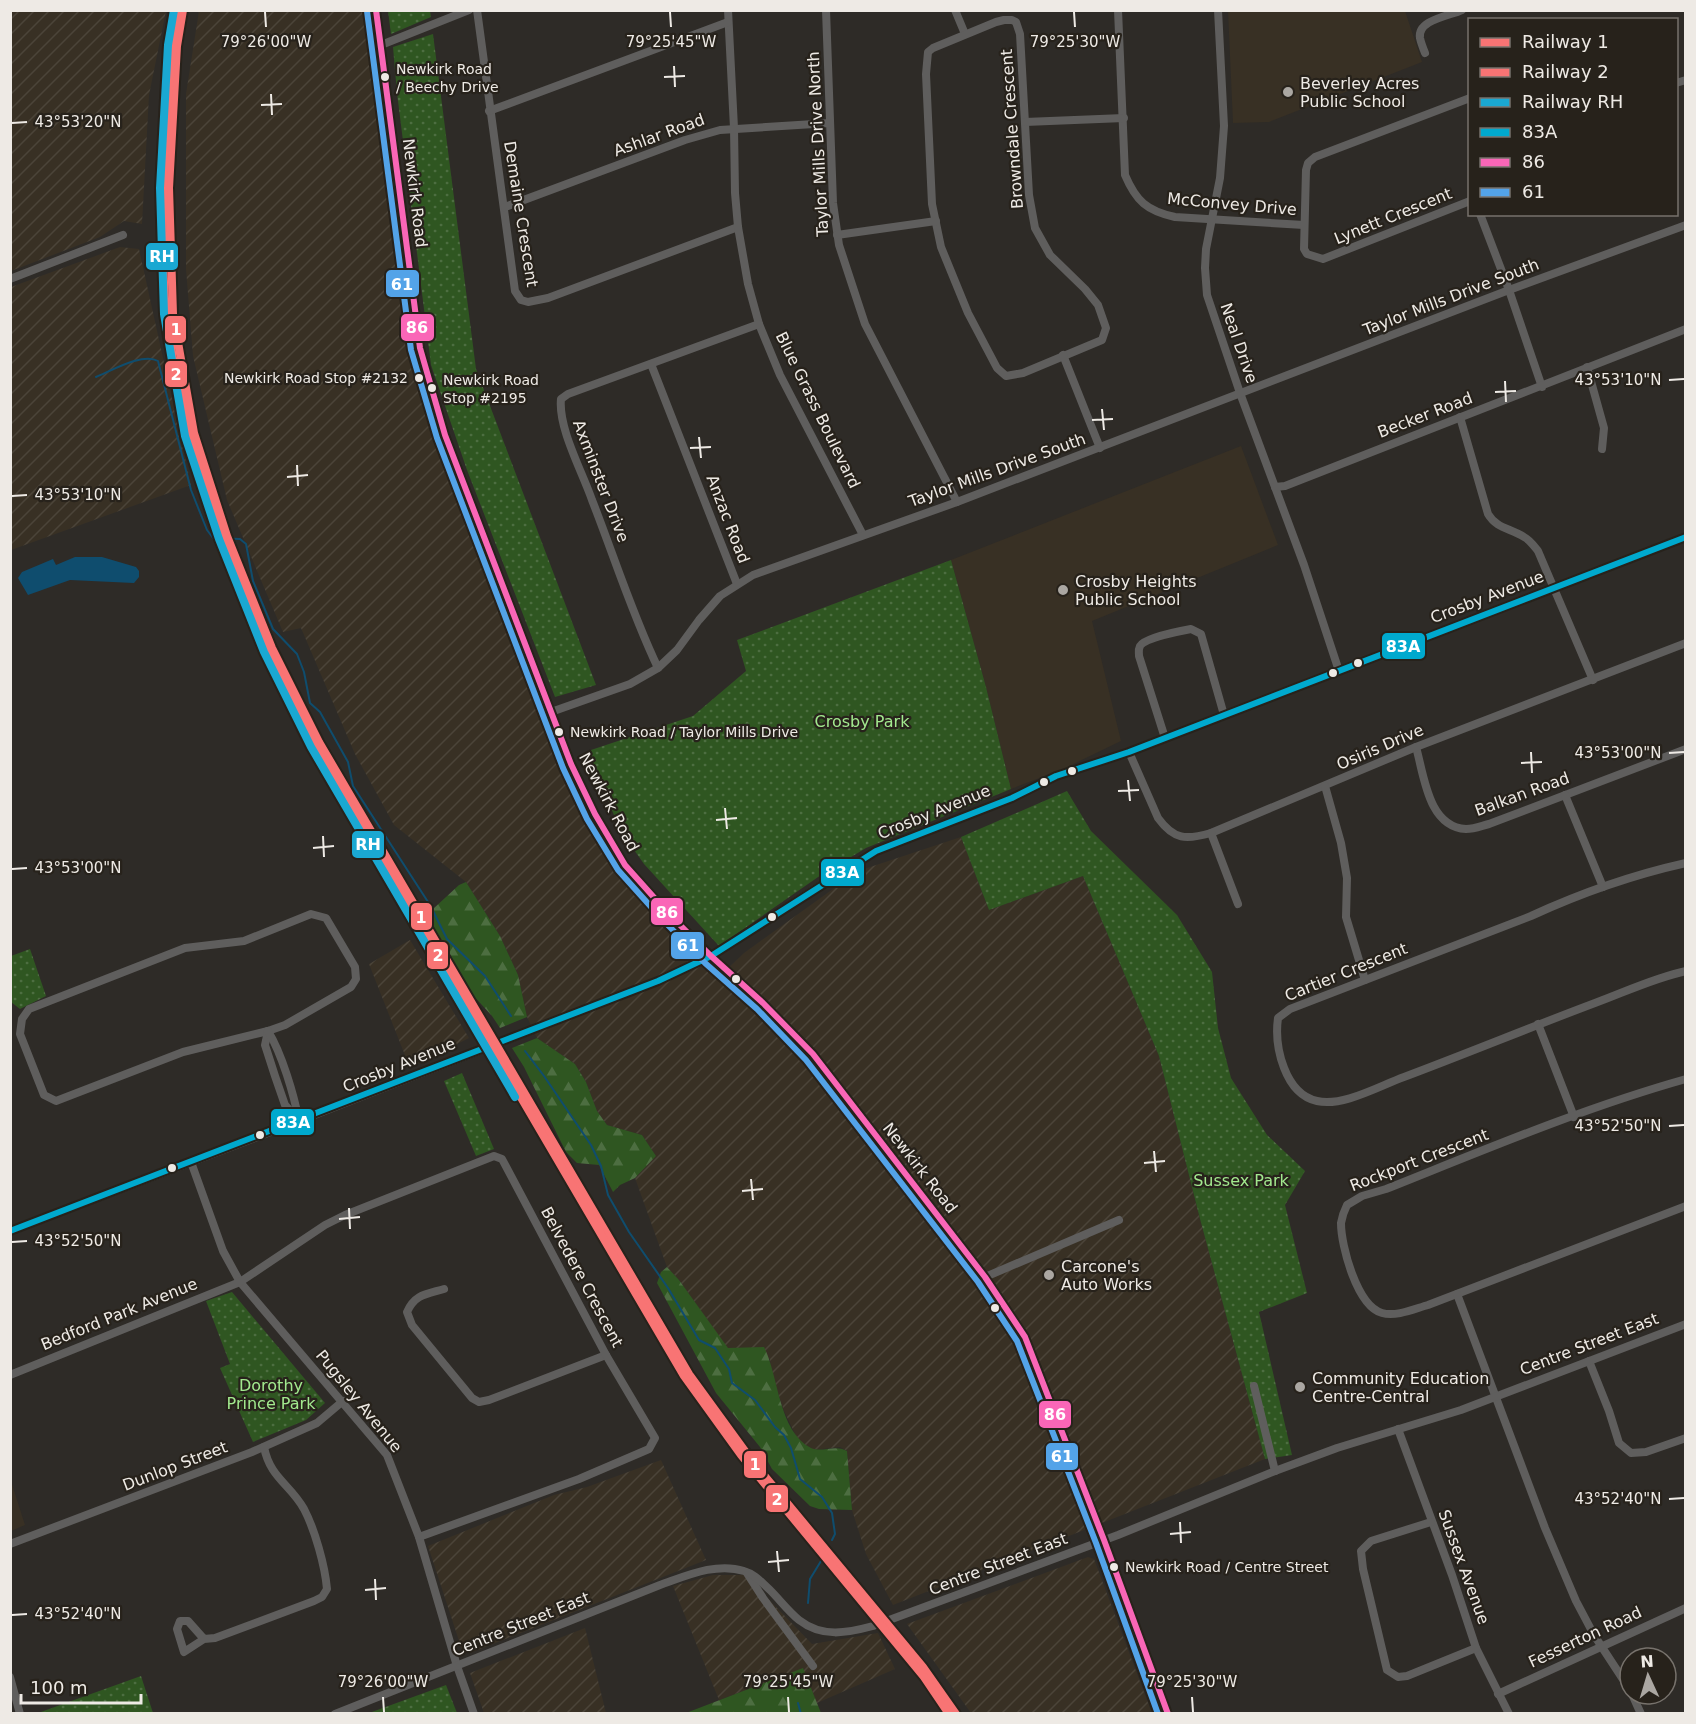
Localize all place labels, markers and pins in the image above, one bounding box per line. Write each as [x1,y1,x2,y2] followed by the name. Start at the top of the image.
[396,61,499,95] place label: Newkirk Road / Beechy Drive
[379,71,391,83] marker: Newkirk Road / Beechy Drive
[1300,74,1419,111] place label: Beverley Acres Public School
[1281,85,1295,99] marker: Beverley Acres Public School
[224,370,408,386] place label: Newkirk Road Stop #2132
[413,372,425,384] marker: Newkirk Road Stop #2132
[443,372,539,406] place label: Newkirk Road Stop #2195
[426,382,438,394] marker: Newkirk Road Stop #2195
[1075,572,1196,609] place label: Crosby Heights Public School
[1056,583,1070,597] marker: Crosby Heights Public School
[1352,657,1364,669] unlabelled marker
[1327,667,1339,679] unlabelled marker
[570,724,798,740] place label: Newkirk Road / Taylor Mills Drive
[553,726,565,738] marker: Newkirk Road / Taylor Mills Drive
[1066,765,1078,777] unlabelled marker
[1038,776,1050,788] unlabelled marker
[766,911,778,923] unlabelled marker
[730,973,742,985] unlabelled marker
[254,1129,266,1141] unlabelled marker
[166,1162,178,1174] unlabelled marker
[1061,1257,1152,1294] place label: Carcone's Auto Works
[1042,1268,1056,1282] marker: Carcone's Auto Works
[989,1302,1001,1314] unlabelled marker
[1312,1369,1489,1406] place label: Community Education Centre-Central
[1293,1380,1307,1394] marker: Community Education Centre-Central
[1125,1559,1329,1575] place label: Newkirk Road / Centre Street
[1108,1561,1120,1573] marker: Newkirk Road / Centre Street

